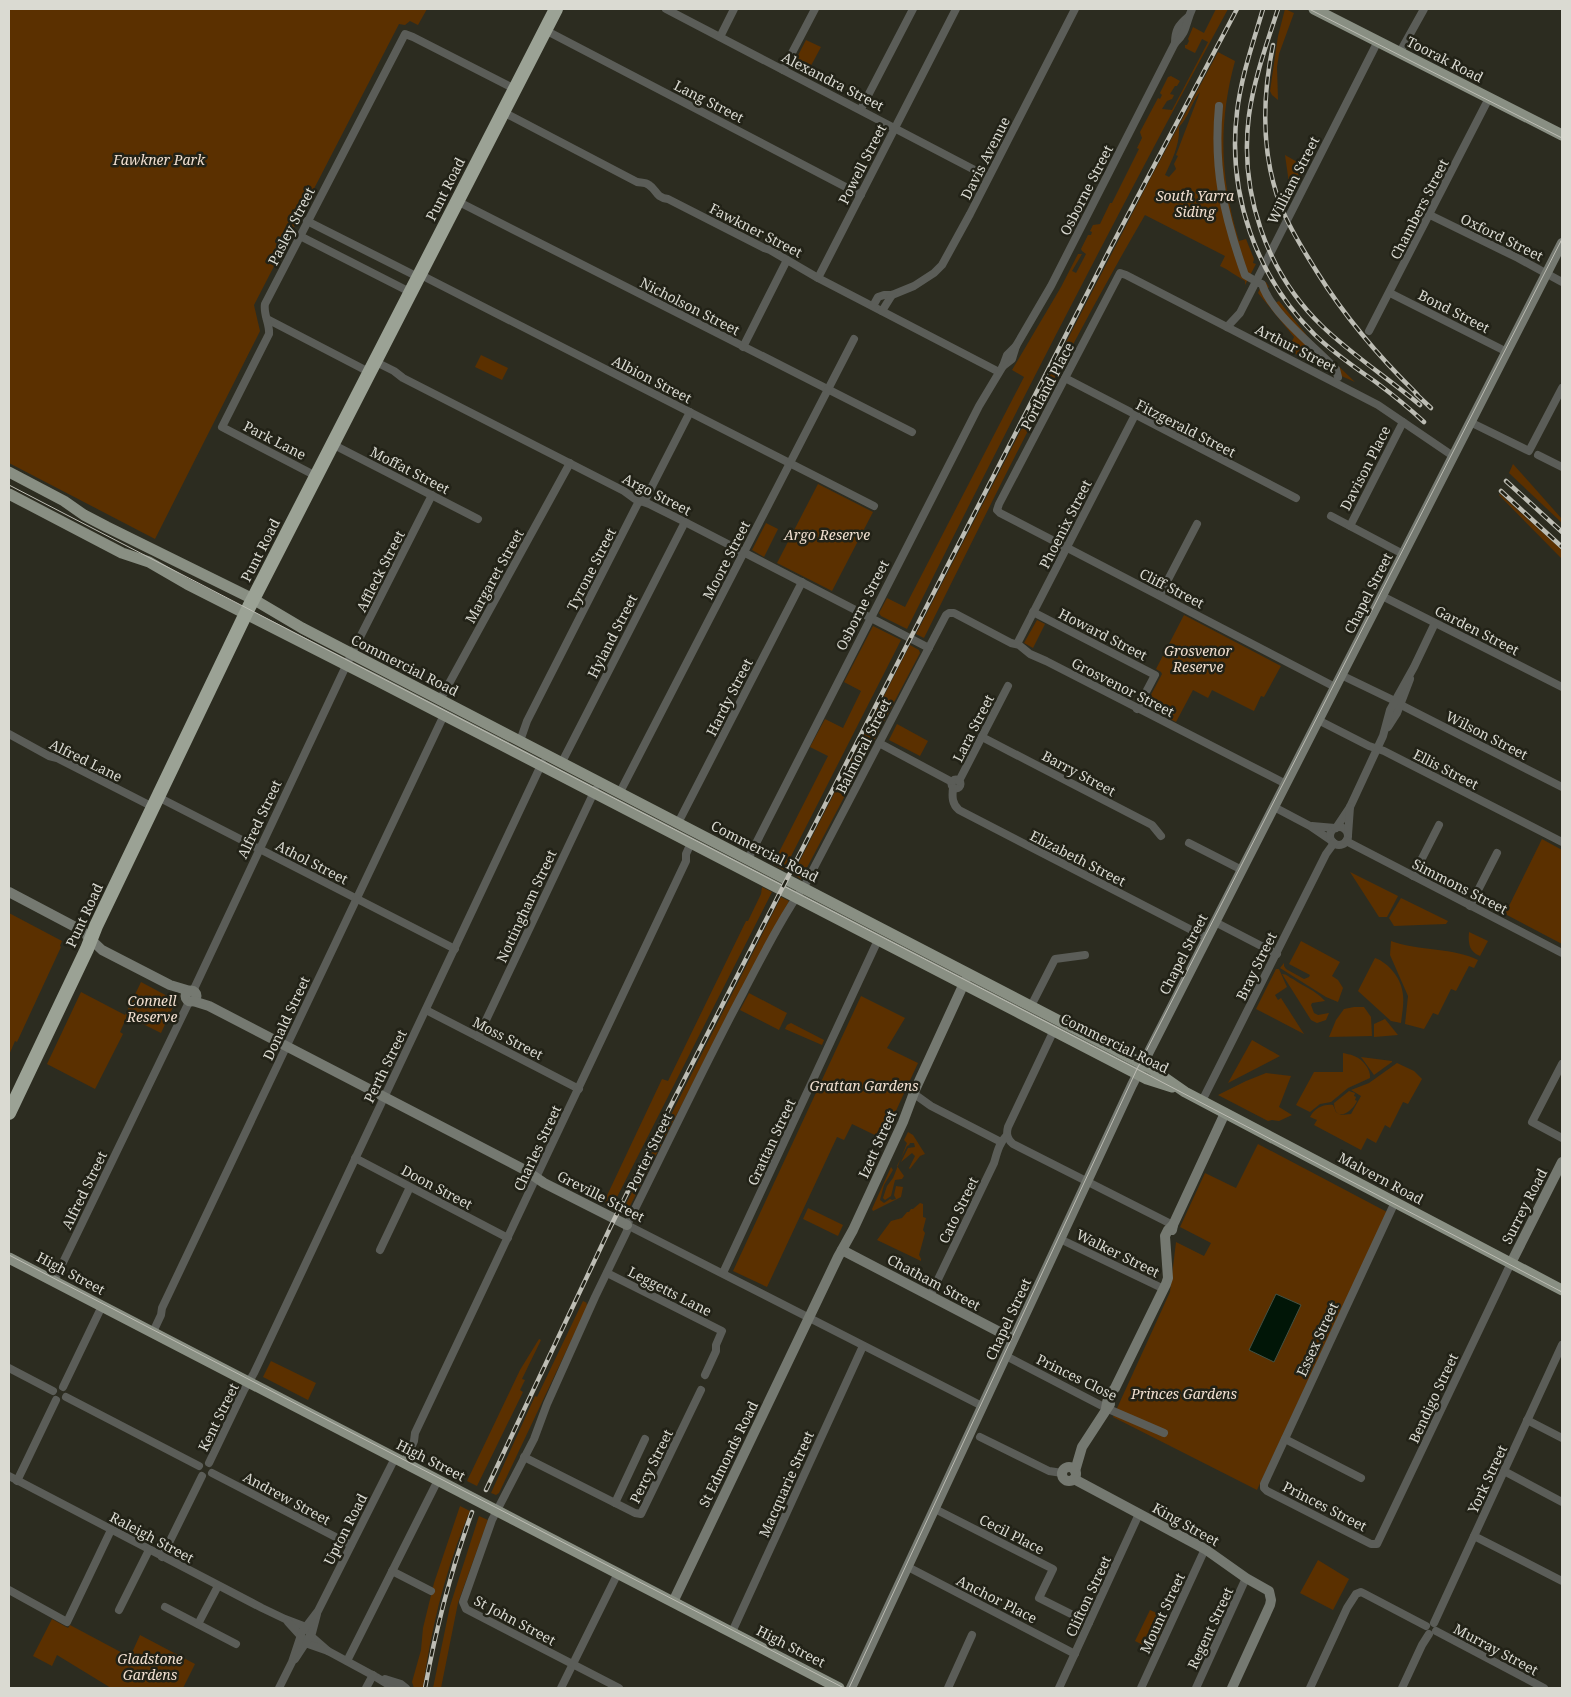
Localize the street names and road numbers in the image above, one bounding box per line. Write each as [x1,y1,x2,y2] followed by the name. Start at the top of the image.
[1403,32,1487,87] street label: Toorak Road
[779,47,887,115] street label: Alexandra Street
[671,75,747,127] street label: Lang Street
[956,113,1014,203] street label: Davis Avenue
[834,121,890,207] street label: Powell Street
[1263,133,1323,227] street label: William Street
[1055,141,1117,239] street label: Osborne Street
[421,154,469,224] street label: Punt Road
[1386,155,1453,262] street label: Chambers Street
[263,184,319,268] street label: Pasley Street
[706,198,806,262] street label: Fawkner Street
[1458,209,1546,265] street label: Oxford Street
[637,273,743,339] street label: Nicholson Street
[1415,285,1493,337] street label: Bond Street
[1252,319,1340,377] street label: Arthur Street
[1016,339,1078,433] street label: Portland Place
[609,351,695,407] street label: Albion Street
[1133,395,1239,461] street label: Fitzgerald Street
[240,416,310,464] street label: Park Lane
[1335,422,1395,514] street label: Davison Place
[367,442,453,498] street label: Moffat Street
[619,469,695,519] street label: Argo Street
[1034,476,1096,572] street label: Phoenix Street
[236,515,284,585] street label: Punt Road
[698,517,754,603] street label: Moore Street
[562,524,620,614] street label: Tyrone Street
[460,526,528,626] street label: Margaret Street
[351,527,409,615] street label: Affleck Street
[1339,549,1397,637] street label: Chapel Street
[831,556,893,654] street label: Osborne Street
[1136,564,1208,612] street label: Cliff Street
[583,591,641,681] street label: Hyland Street
[1432,601,1522,659] street label: Garden Street
[1055,604,1151,665] street label: Howard Street
[348,630,462,700] street label: Commercial Road
[1068,653,1178,721] street label: Grosvenor Street
[701,655,757,739] street label: Hardy Street
[948,691,998,765] street label: Lara Street
[831,695,895,797] street label: Balmoral Street
[1443,706,1531,764] street label: Wilson Street
[46,734,126,786] street label: Alfred Lane
[1410,744,1482,794] street label: Ellis Street
[1039,746,1119,800] street label: Barry Street
[232,777,286,861] street label: Alfred Street
[708,816,822,886] street label: Commercial Road
[1027,826,1129,890] street label: Elizabeth Street
[273,836,351,888] street label: Athol Street
[492,846,560,965] street label: Nottingham Street
[1409,854,1511,918] street label: Simmons Street
[61,879,107,950] street label: Punt Road
[1154,910,1212,998] street label: Chapel Street
[1231,929,1281,1003] street label: Bray Street
[258,973,314,1063] street label: Donald Street
[1058,1009,1173,1078] street label: Commercial Road
[470,1012,546,1064] street label: Moss Street
[359,1026,411,1106] street label: Perth Street
[743,1095,799,1188] street label: Grattan Street
[509,1102,565,1194] street label: Charles Street
[854,1107,900,1181] street label: Izett Street
[622,1110,676,1194] street label: Porter Street
[57,1148,111,1232] street label: Alfred Street
[1335,1148,1427,1209] street label: Malvern Road
[398,1160,476,1214] street label: Doon Street
[1497,1165,1551,1247] street label: Surrey Road
[554,1166,648,1226] street label: Greville Street
[934,1173,982,1247] street label: Cato Street
[1073,1225,1163,1281] street label: Walker Street
[34,1247,108,1299] street label: High Street
[884,1249,984,1315] street label: Chatham Street
[625,1262,715,1320] street label: Leggetts Lane
[981,1275,1035,1363] street label: Chapel Street
[1292,1299,1342,1379] street label: Essex Street
[1033,1349,1121,1405] street label: Princes Close
[1404,1350,1462,1446] street label: Bendigo Street
[193,1380,243,1454] street label: Kent Street
[694,1397,762,1510] street label: St Edmonds Road
[625,1426,677,1506] street label: Percy Street
[754,1428,818,1540] street label: Macquarie Street
[393,1435,469,1485] street label: High Street
[1462,1442,1511,1517] street label: York Street
[240,1467,334,1529] street label: Andrew Street
[1280,1477,1370,1535] street label: Princes Street
[319,1490,371,1568] street label: Upton Road
[1149,1498,1223,1550] street label: King Street
[107,1507,197,1567] street label: Raleigh Street
[976,1510,1048,1558] street label: Cecil Place
[1061,1552,1115,1640] street label: Clifton Street
[1135,1570,1189,1656] street label: Mount Street
[953,1571,1041,1627] street label: Anchor Place
[1183,1584,1237,1672] street label: Regent Street
[471,1591,559,1650] street label: St John Street
[1450,1619,1542,1679] street label: Murray Street
[753,1621,829,1671] street label: High Street

